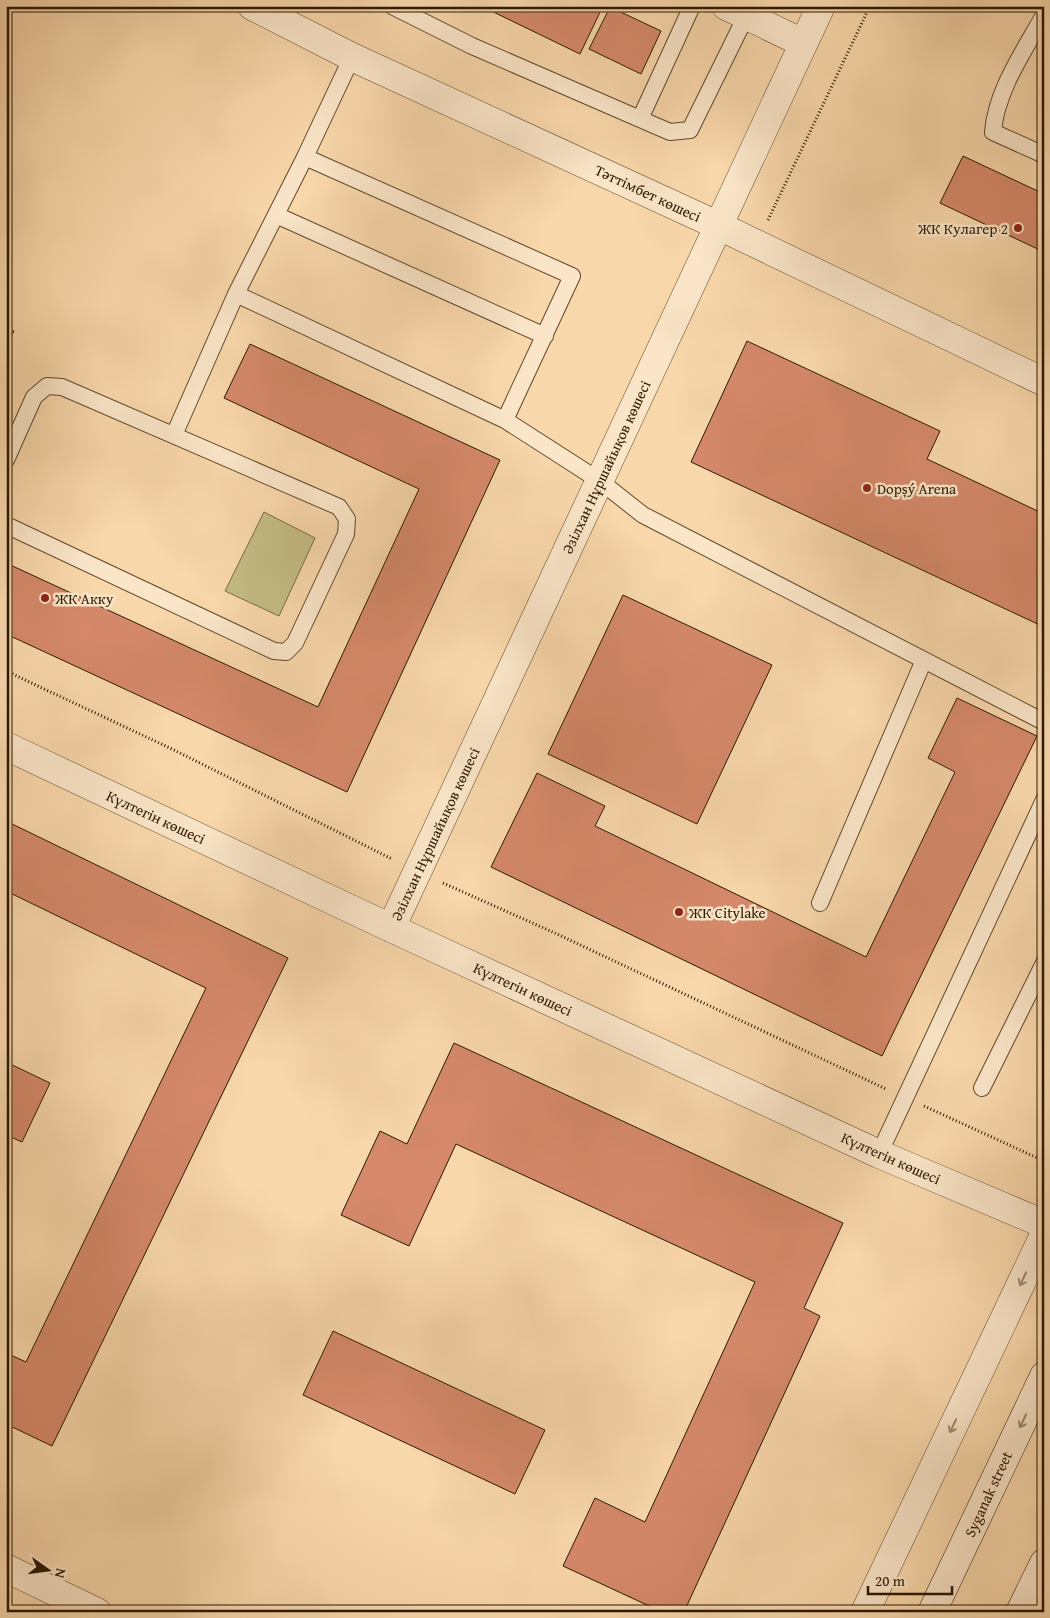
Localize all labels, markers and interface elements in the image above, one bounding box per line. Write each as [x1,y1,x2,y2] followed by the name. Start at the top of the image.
[592,159,704,227] street label: Тәттімбет көшесі
[917,218,1008,239] place label: ЖК Кулагер 2
[1012,222,1024,234] marker: ЖК Кулагер 2
[557,377,655,557] street label: Әзілхан Нұршайықов көшесі
[877,478,956,499] place label: Dopșý Arena
[861,482,873,494] marker: Dopșý Arena
[54,588,114,609] place label: ЖК Акку
[39,592,51,604] marker: ЖК Акку
[386,744,484,924] street label: Әзілхан Нұршайықов көшесі
[103,785,209,849] street label: Күлтегін көшесі
[688,902,766,923] place label: ЖК Citylake
[673,906,685,918] marker: ЖК Citylake
[470,957,576,1021] street label: Күлтегін көшесі
[838,1127,944,1189] street label: Күлтегін көшесі
[1018,1271,1027,1286] one-way arrow
[1018,1413,1028,1428] one-way arrow
[948,1418,958,1433] one-way arrow
[959,1447,1017,1540] street label: Syganak street
[22,1546,72,1596] north arrow
[868,1563,951,1595] scale bar
[50,1566,71,1581] text: N
[875,1570,906,1591] text: 20 m

